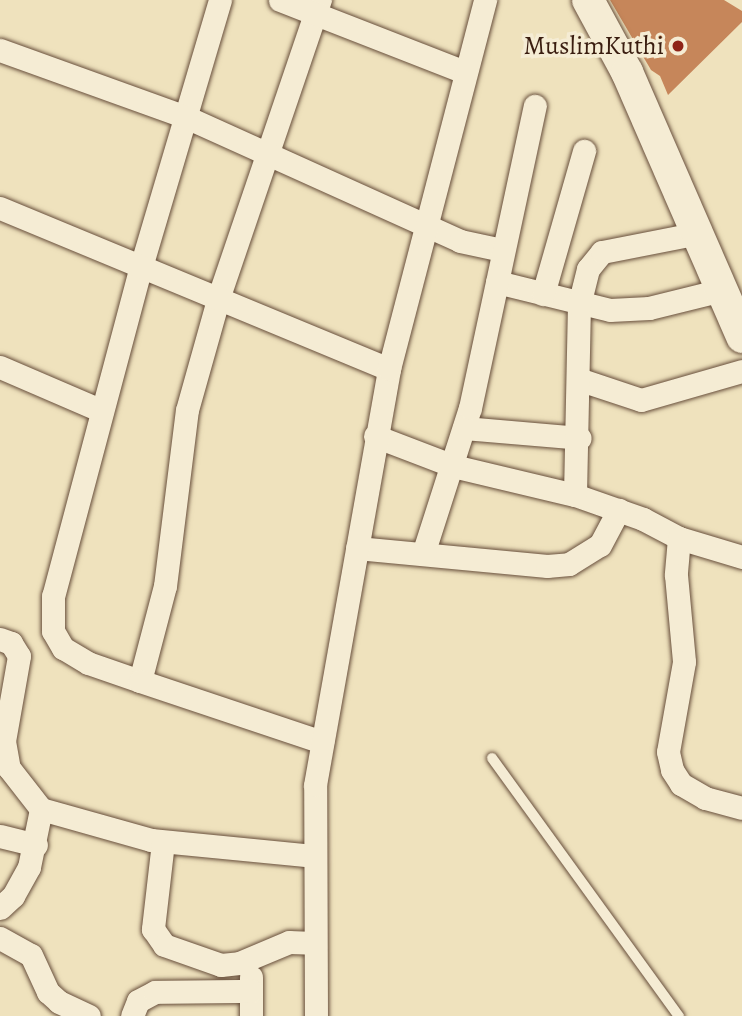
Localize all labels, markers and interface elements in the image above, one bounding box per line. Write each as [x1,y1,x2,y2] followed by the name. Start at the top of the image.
[524,30,664,62] place label: MuslimKuthi
[670,38,686,54] marker: MuslimKuthi

